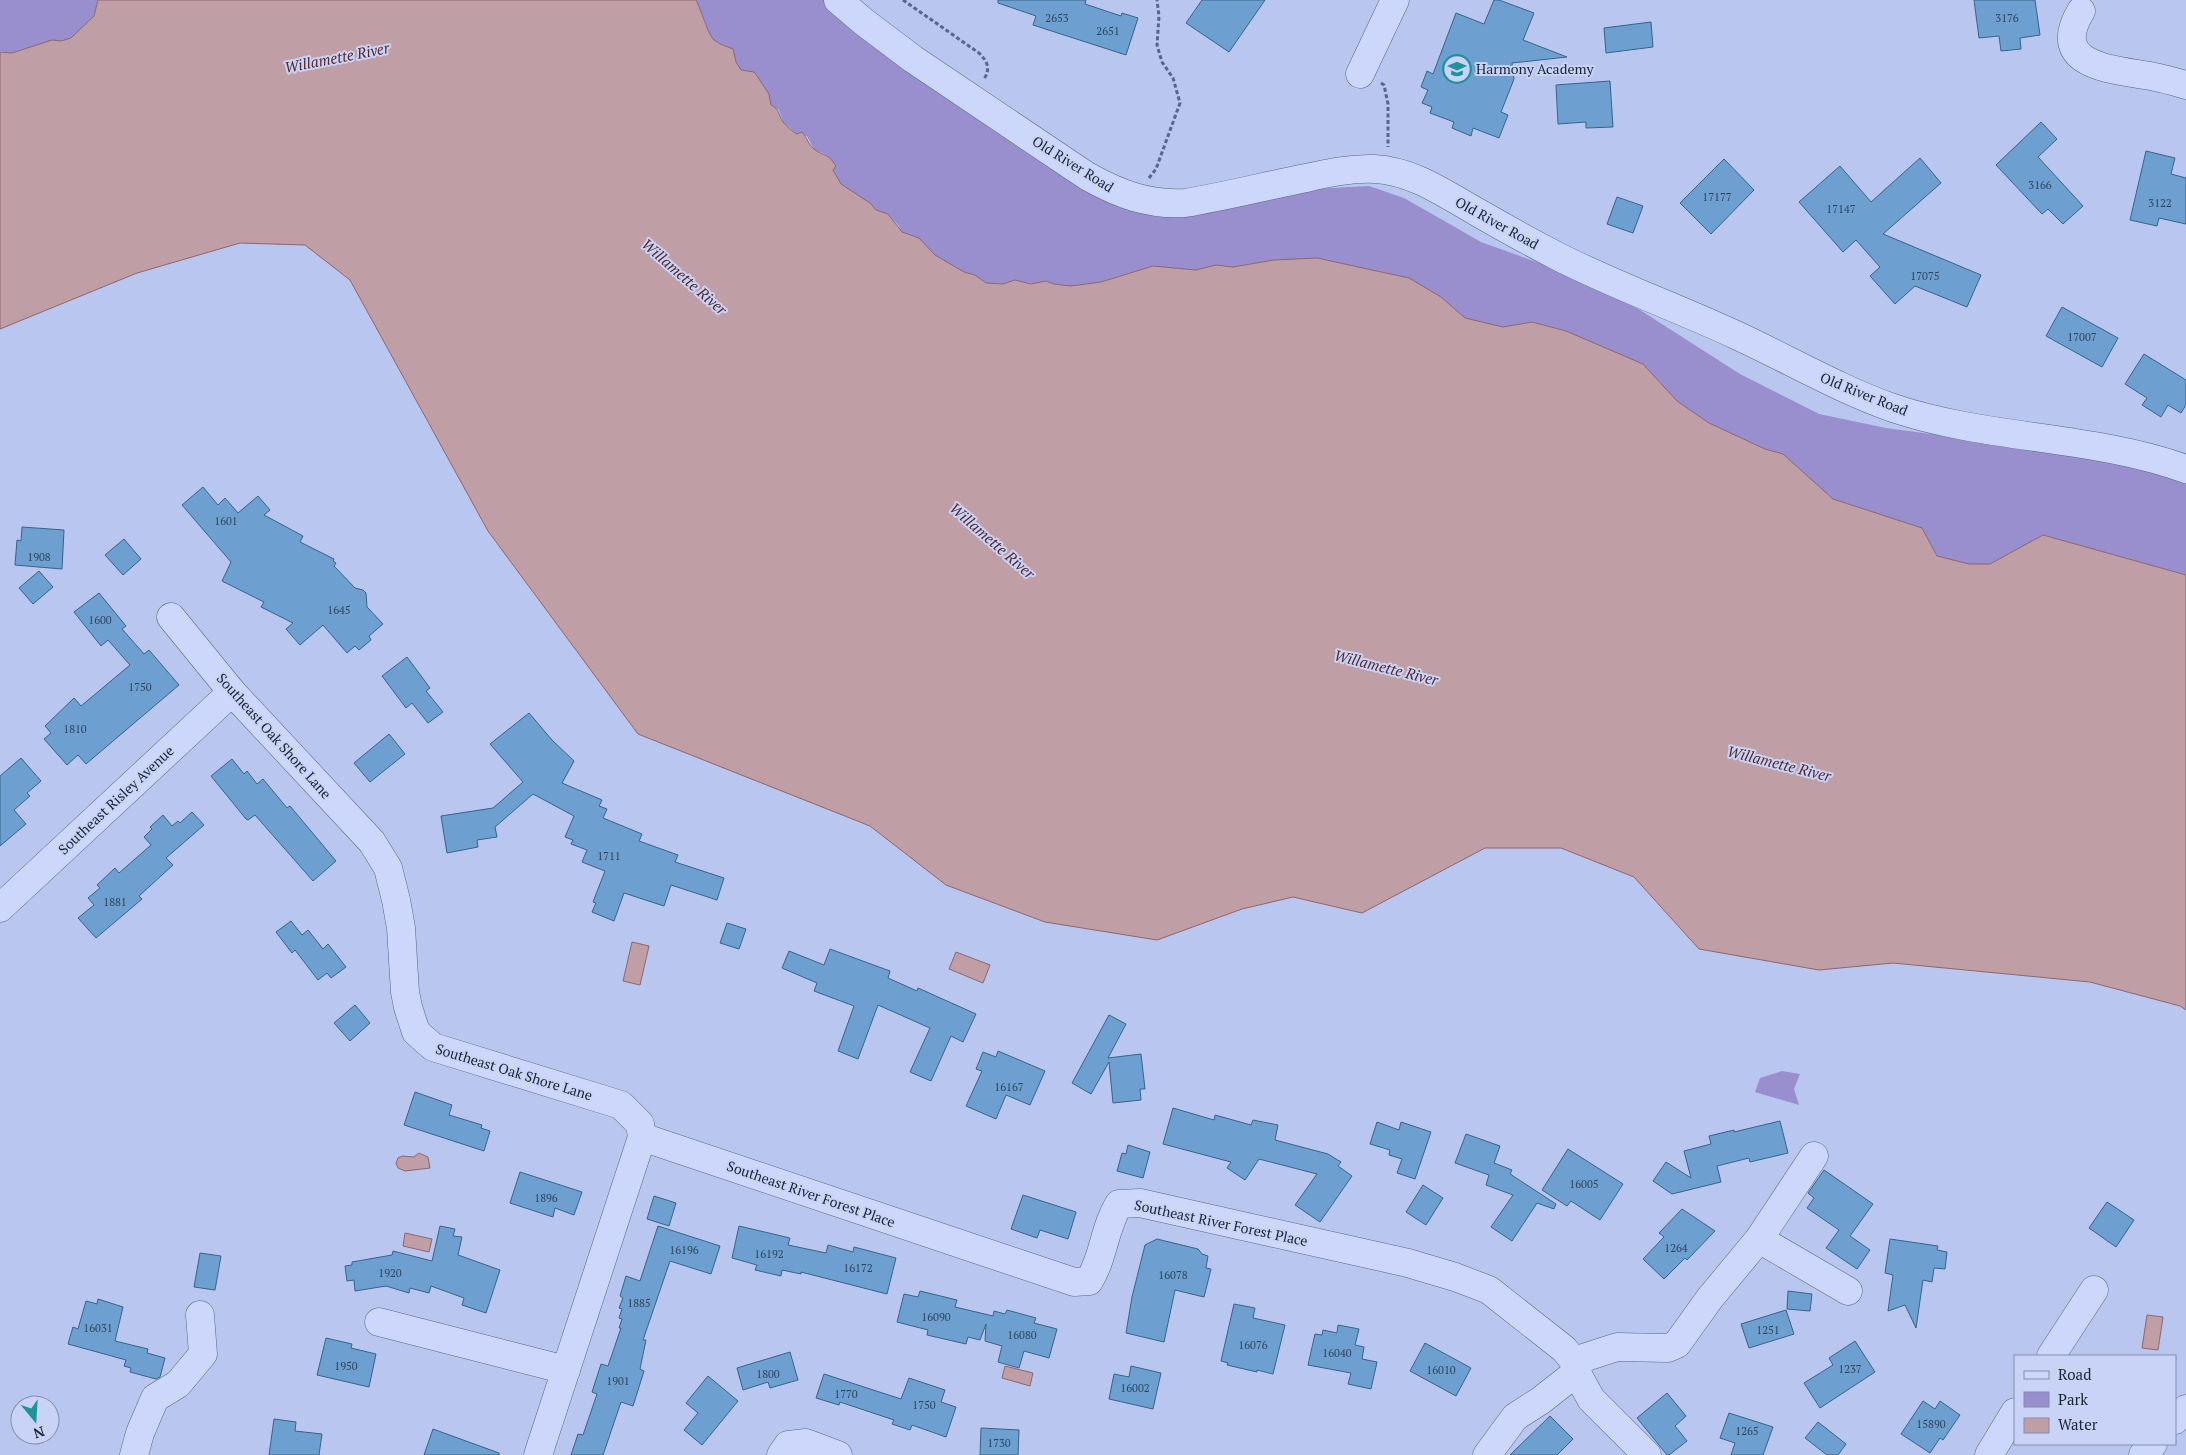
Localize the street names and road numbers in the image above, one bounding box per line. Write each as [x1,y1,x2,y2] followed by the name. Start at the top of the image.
[1029,131,1118,196] street label: Old River Road
[1452,192,1543,253] street label: Old River Road
[1818,367,1911,420] street label: Old River Road
[213,669,336,803] street label: Southeast Oak Shore Lane
[54,741,178,858] street label: Southeast Risley Avenue
[433,1039,595,1104] street label: Southeast Oak Shore Lane
[725,1156,898,1231] street label: Southeast River Forest Place
[1133,1195,1309,1250] street label: Southeast River Forest Place

